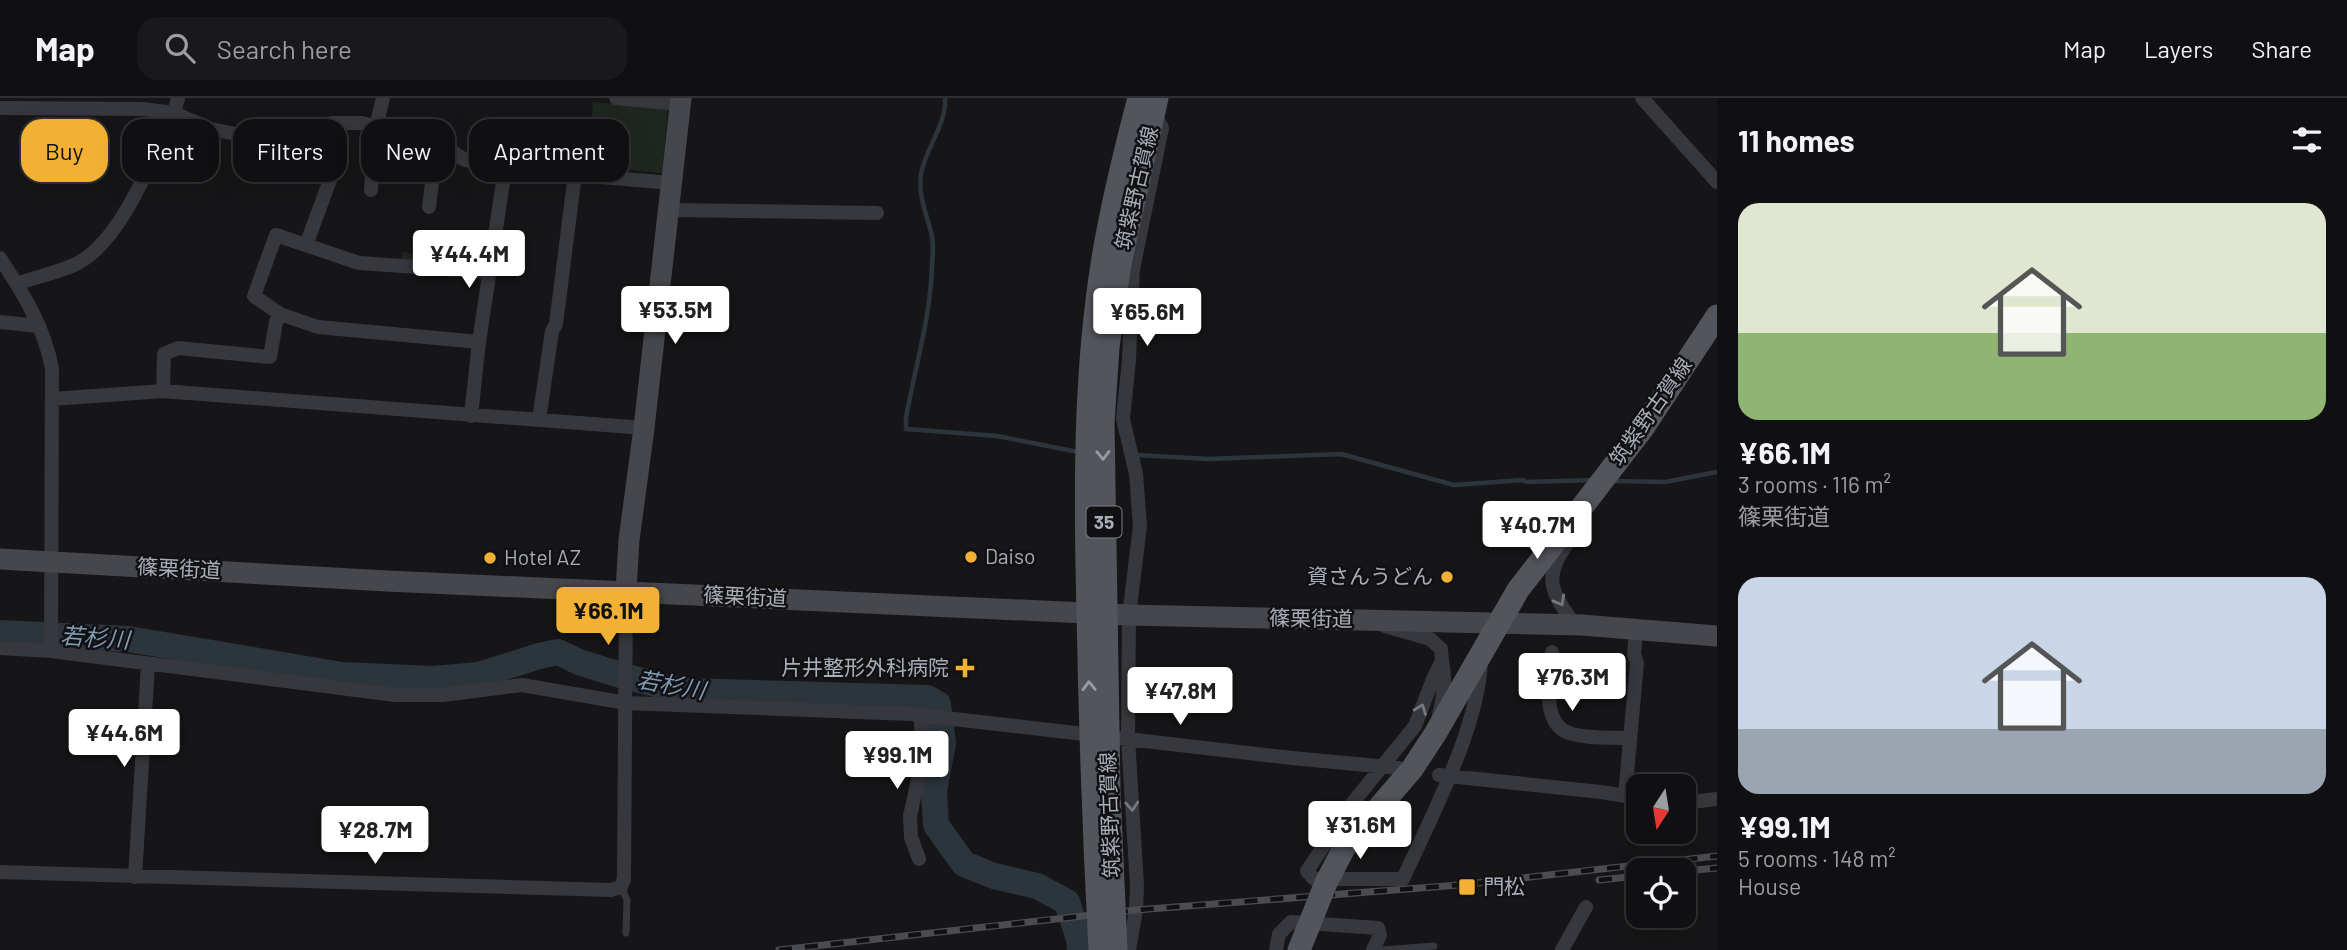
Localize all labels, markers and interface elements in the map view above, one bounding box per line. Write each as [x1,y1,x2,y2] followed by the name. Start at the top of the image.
[137,17,627,80] search box
[35,28,95,68] text: Map
[161,29,199,67] icon: search
[217,33,352,64] text: Search here
[2063,34,2106,63] text: Map
[2144,34,2213,63] text: Layers
[2251,34,2312,63] text: Share
[21,119,108,182] chip: Buy
[122,119,219,182] chip: Rent
[233,119,347,182] chip: Filters
[361,119,455,182] chip: New
[469,119,629,182] chip: Apartment
[2288,121,2326,159] icon: filters
[1738,122,1855,158] text: 11 homes
[1109,123,1162,252] street label: 筑紫野古賀線
[412,230,526,290] pin: ¥44.4M
[429,239,509,267] text: ¥44.4M
[1969,249,2095,375] icon: home
[618,286,732,346] pin: ¥53.5M
[1090,288,1204,348] pin: ¥65.6M
[637,295,713,323] text: ¥53.5M
[1109,297,1185,325] text: ¥65.6M
[1603,352,1696,470] street label: 筑紫野古賀線
[1738,434,1831,470] text: ¥66.1M
[1096,450,1111,461] one-way arrow
[1738,470,1891,498] text: 3 rooms · 116 m²
[1480,502,1594,561] pin: ¥40.7M
[1738,502,1830,530] text: 篠栗街道
[1086,506,1122,538] road number: 35
[1499,510,1575,538] text: ¥40.7M
[985,543,1035,568] place label: Daiso
[504,544,581,569] place label: Hotel AZ
[963,549,979,565] marker: Daiso
[482,550,498,566] marker: Hotel AZ
[136,553,222,582] street label: 篠栗街道
[1307,563,1433,588] place label: 資さんうどん
[1439,569,1455,585] marker: 資さんうどん
[702,581,788,610] street label: 篠栗街道
[551,588,665,647] pin: ¥66.1M
[1552,594,1565,607] one-way arrow
[572,596,644,624] text: ¥66.1M
[1269,604,1353,631] street label: 篠栗街道
[60,621,133,654] water label: 若杉川
[1969,623,2095,749] icon: home
[781,654,949,679] place label: 片井整形外科病院
[1515,654,1629,713] pin: ¥76.3M
[955,658,975,678] marker: 片井整形外科病院
[1535,662,1609,690] text: ¥76.3M
[635,664,711,704] water label: 若杉川
[1123,668,1237,727] pin: ¥47.8M
[1143,676,1217,704] text: ¥47.8M
[1082,680,1097,691] one-way arrow
[1413,703,1427,715] one-way arrow
[67,710,181,769] pin: ¥44.6M
[85,718,163,746] text: ¥44.6M
[840,732,954,791] pin: ¥99.1M
[861,740,933,768] text: ¥99.1M
[1094,752,1123,878] street label: 筑紫野古賀線
[1626,774,1696,844] north arrow
[1626,774,1696,928] map controls
[1124,801,1139,812] one-way arrow
[1303,802,1417,861] pin: ¥31.6M
[318,806,432,866] pin: ¥28.7M
[1738,808,1831,844] text: ¥99.1M
[1324,810,1396,838] text: ¥31.6M
[337,815,413,843] text: ¥28.7M
[1738,844,1896,872] text: 5 rooms · 148 m²
[1626,858,1696,928] button: locate
[1738,872,1801,900] text: House
[1483,873,1525,898] place label: 門松
[1457,877,1477,897] marker: 門松

